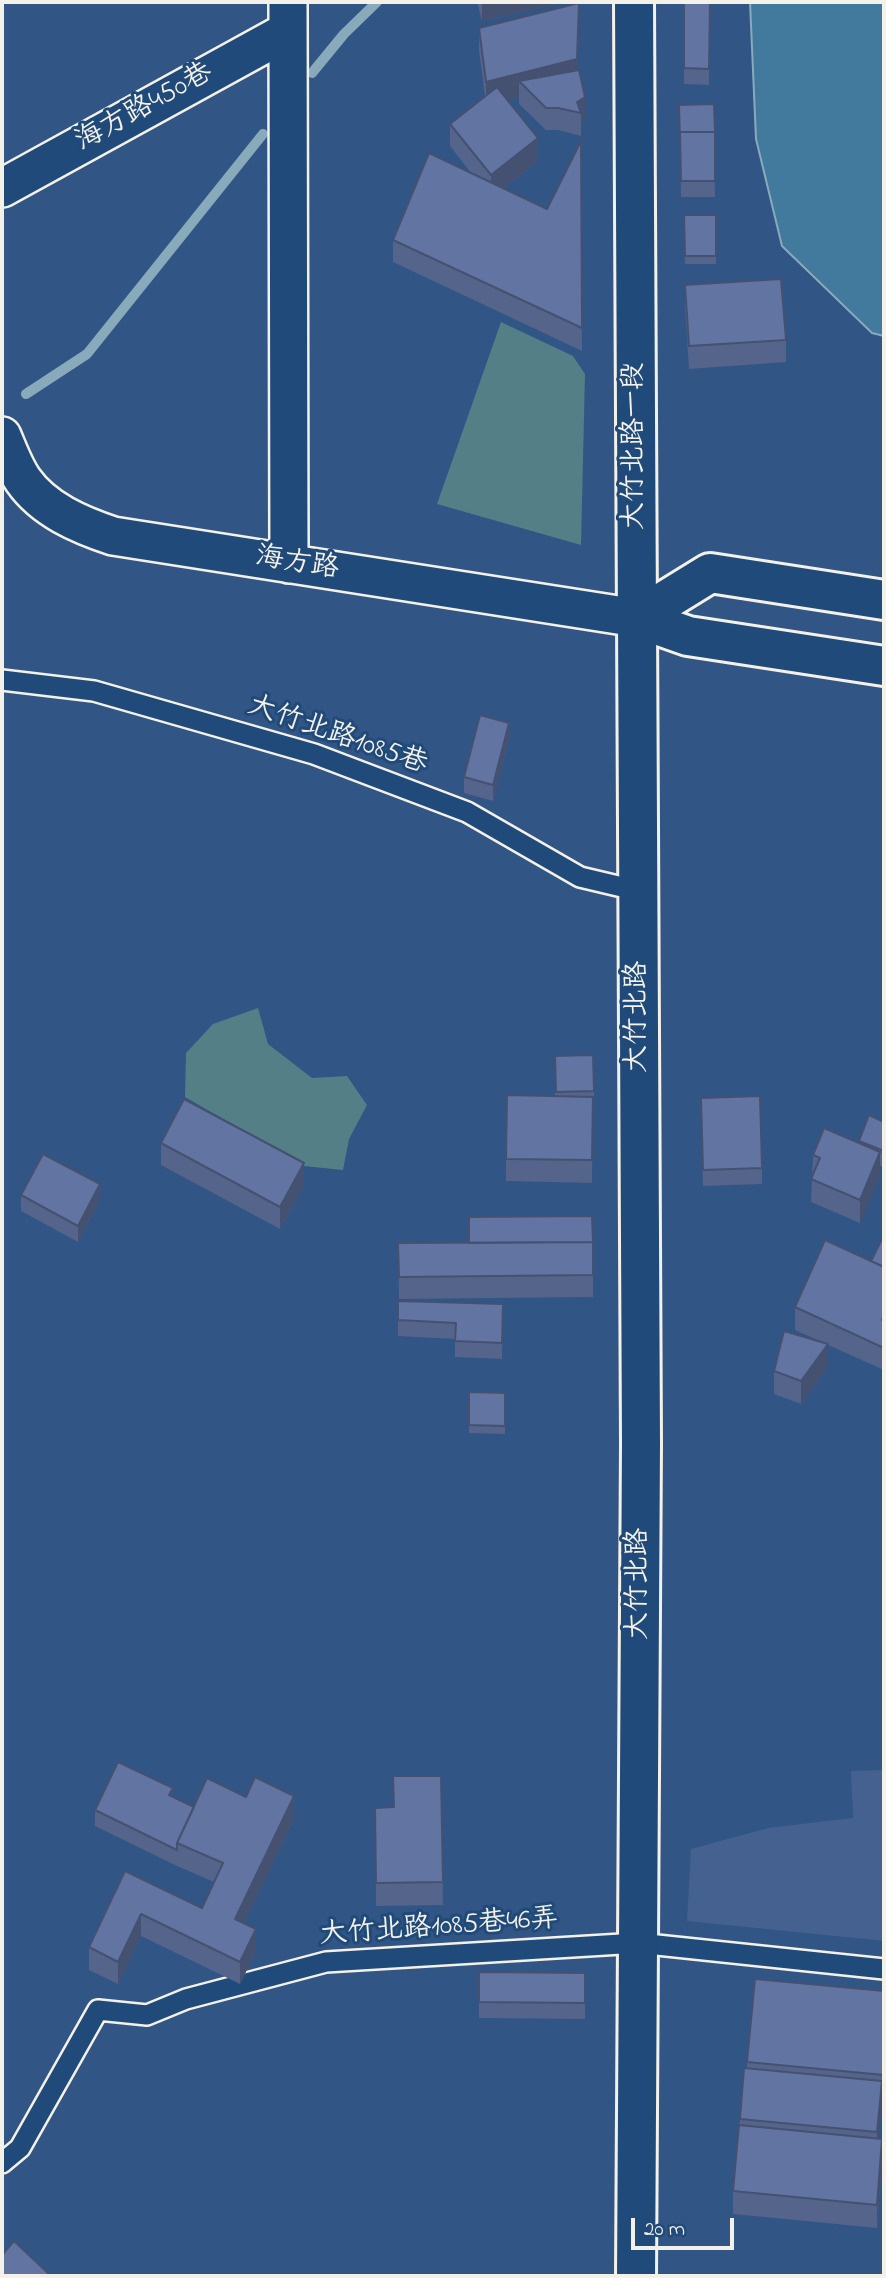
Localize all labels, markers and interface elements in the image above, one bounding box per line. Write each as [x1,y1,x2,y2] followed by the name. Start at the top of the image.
[71,58,219,160] street label: 海方路450巷
[619,362,653,530] street label: 大竹北路一段
[253,542,341,588] street label: 海方路
[243,691,431,783] street label: 大竹北路1085巷
[622,961,656,1073] street label: 大竹北路
[623,1528,657,1640] street label: 大竹北路
[318,1904,560,1954] street label: 大竹北路1085巷46弄
[634,2204,737,2248] scale bar
[644,2215,685,2245] text: 20 m

